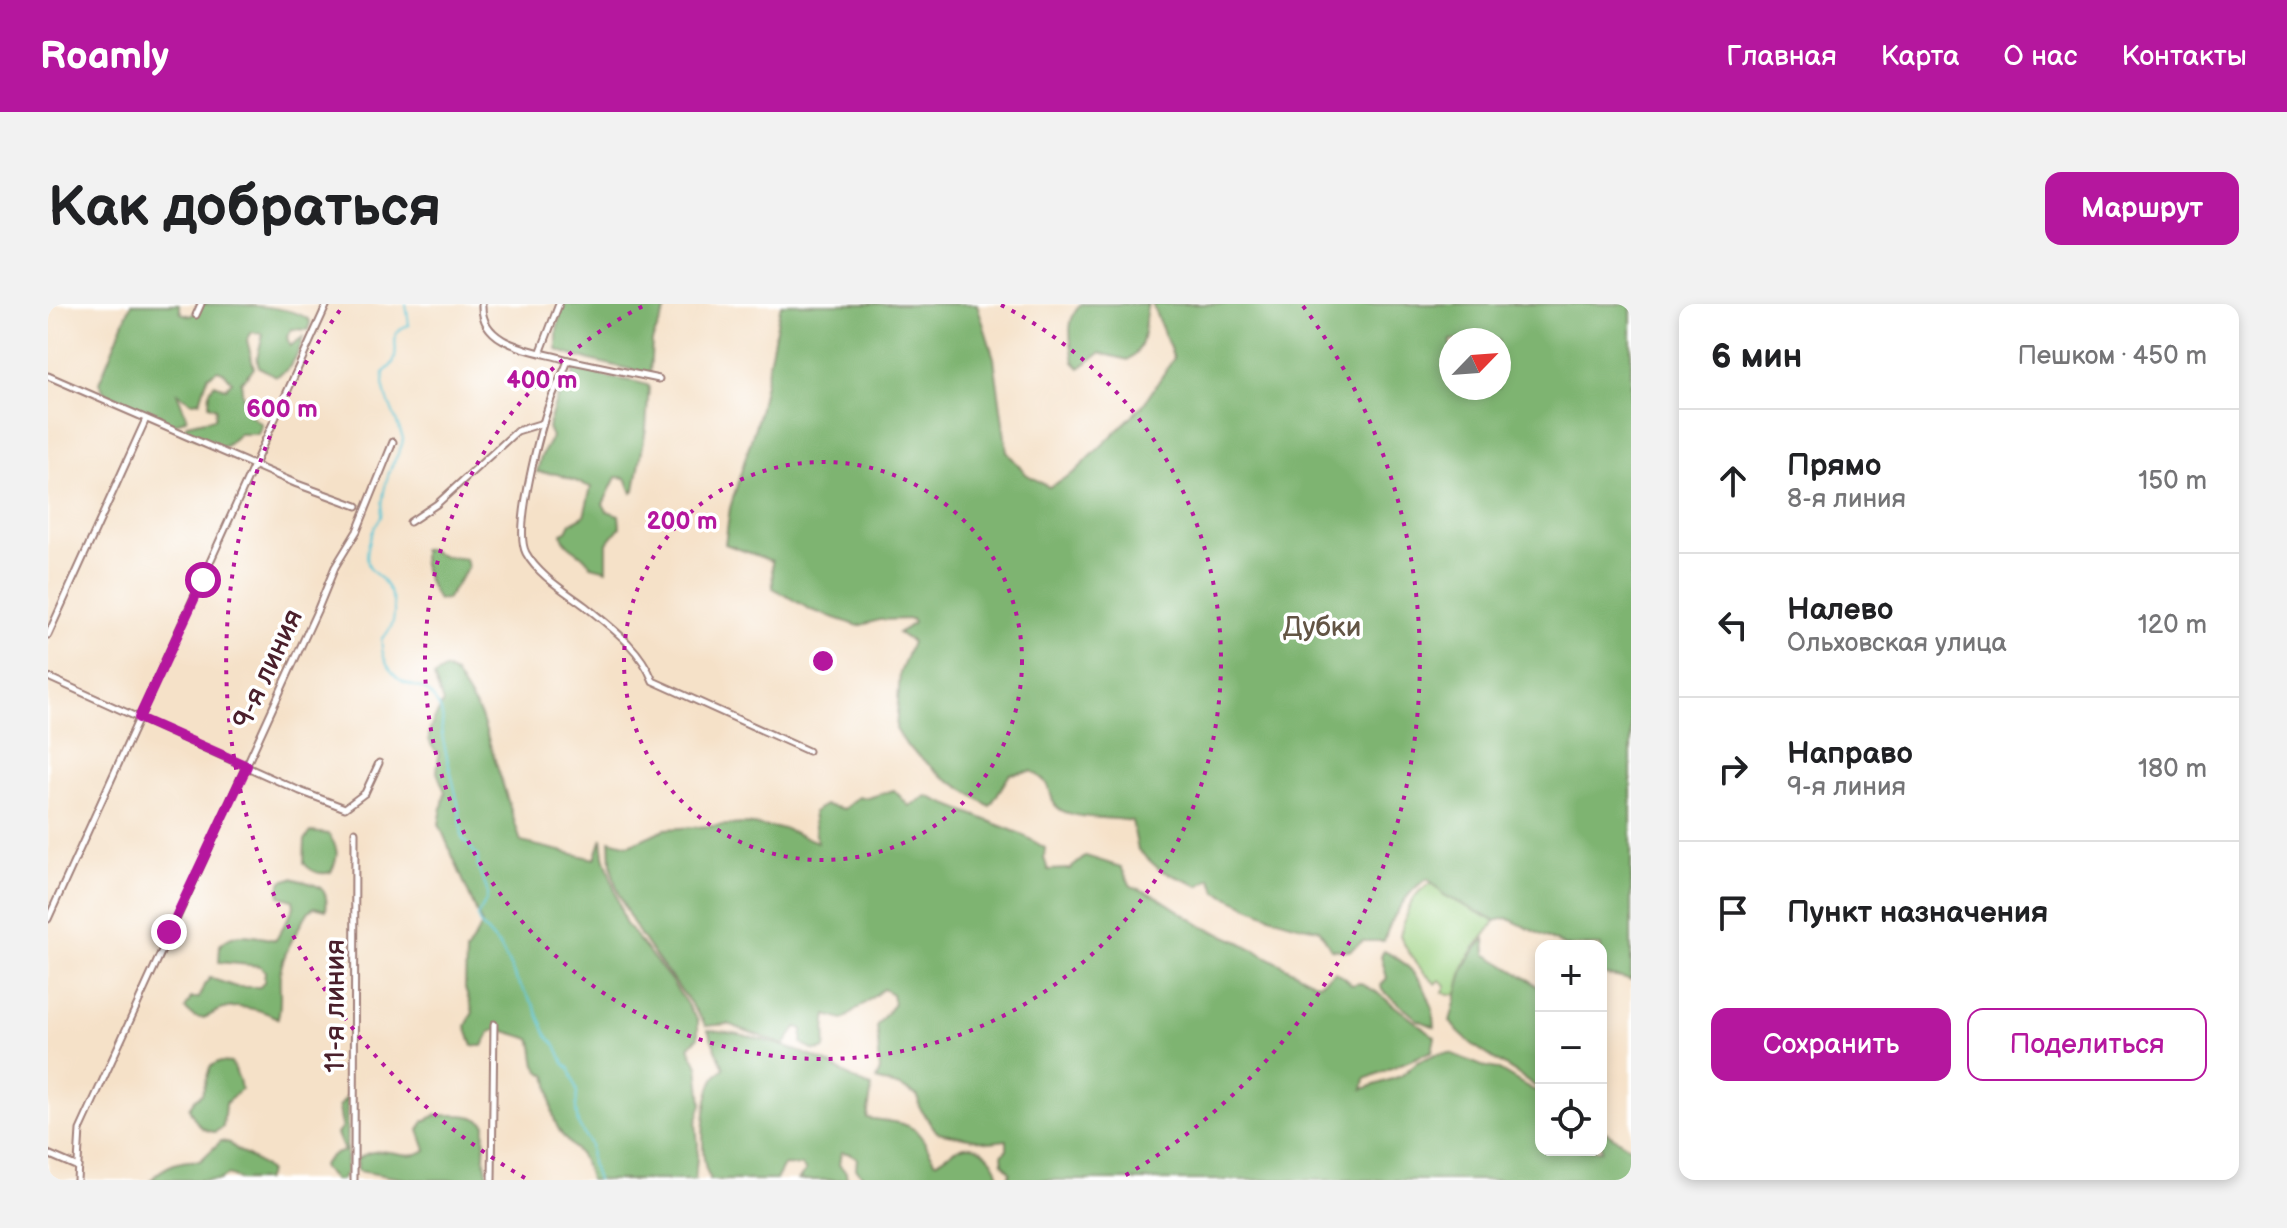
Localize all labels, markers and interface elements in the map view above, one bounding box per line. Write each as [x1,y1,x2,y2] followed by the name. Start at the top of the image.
[40,34,169,79] text: Roamly
[1726,40,1837,73] text: Главная
[1881,40,1960,73] text: Карта
[2004,40,2077,73] text: О нас
[2121,40,2247,73] text: Контакты
[2045,172,2239,245] button: Маршрут
[48,175,441,242] text: Как добраться
[1439,328,1511,400] north arrow
[1711,336,1802,377] text: 6 мин
[2017,341,2207,372] text: Пешком · 450 m
[507,366,578,395] text: 400 m
[246,395,318,424] text: 600 m
[1787,448,1881,484] text: Прямо
[1711,459,1755,503] icon: ahead
[2138,466,2207,497] text: 150 m
[1787,484,1906,515] text: 8-я линия
[647,507,717,536] text: 200 m
[185,562,221,598] route start
[1787,592,1893,628] text: Налево
[1711,603,1755,647] icon: left
[226,604,310,734] street label: 9-я линия
[2138,610,2207,641] text: 120 m
[1283,611,1361,644] park label: Дубки
[1787,628,2007,659] text: Ольховская улица
[809,647,837,675] centre of rings
[1787,736,1913,772] text: Направо
[1711,747,1755,791] icon: right
[2138,754,2207,785] text: 180 m
[1787,772,1906,803] text: 9-я линия
[1711,891,1755,935] icon: arrive
[1787,895,2048,931] text: Пункт назначения
[151,914,187,950] route end
[319,939,352,1073] street label: 11-я линия
[1535,940,1607,1156] map controls
[1535,940,1607,1012] button: +
[1711,1008,1951,1081] button: Сохранить
[1967,1008,2207,1081] button: Поделиться
[1535,1012,1607,1084] button: −
[1535,1084,1607,1156] button: locate

